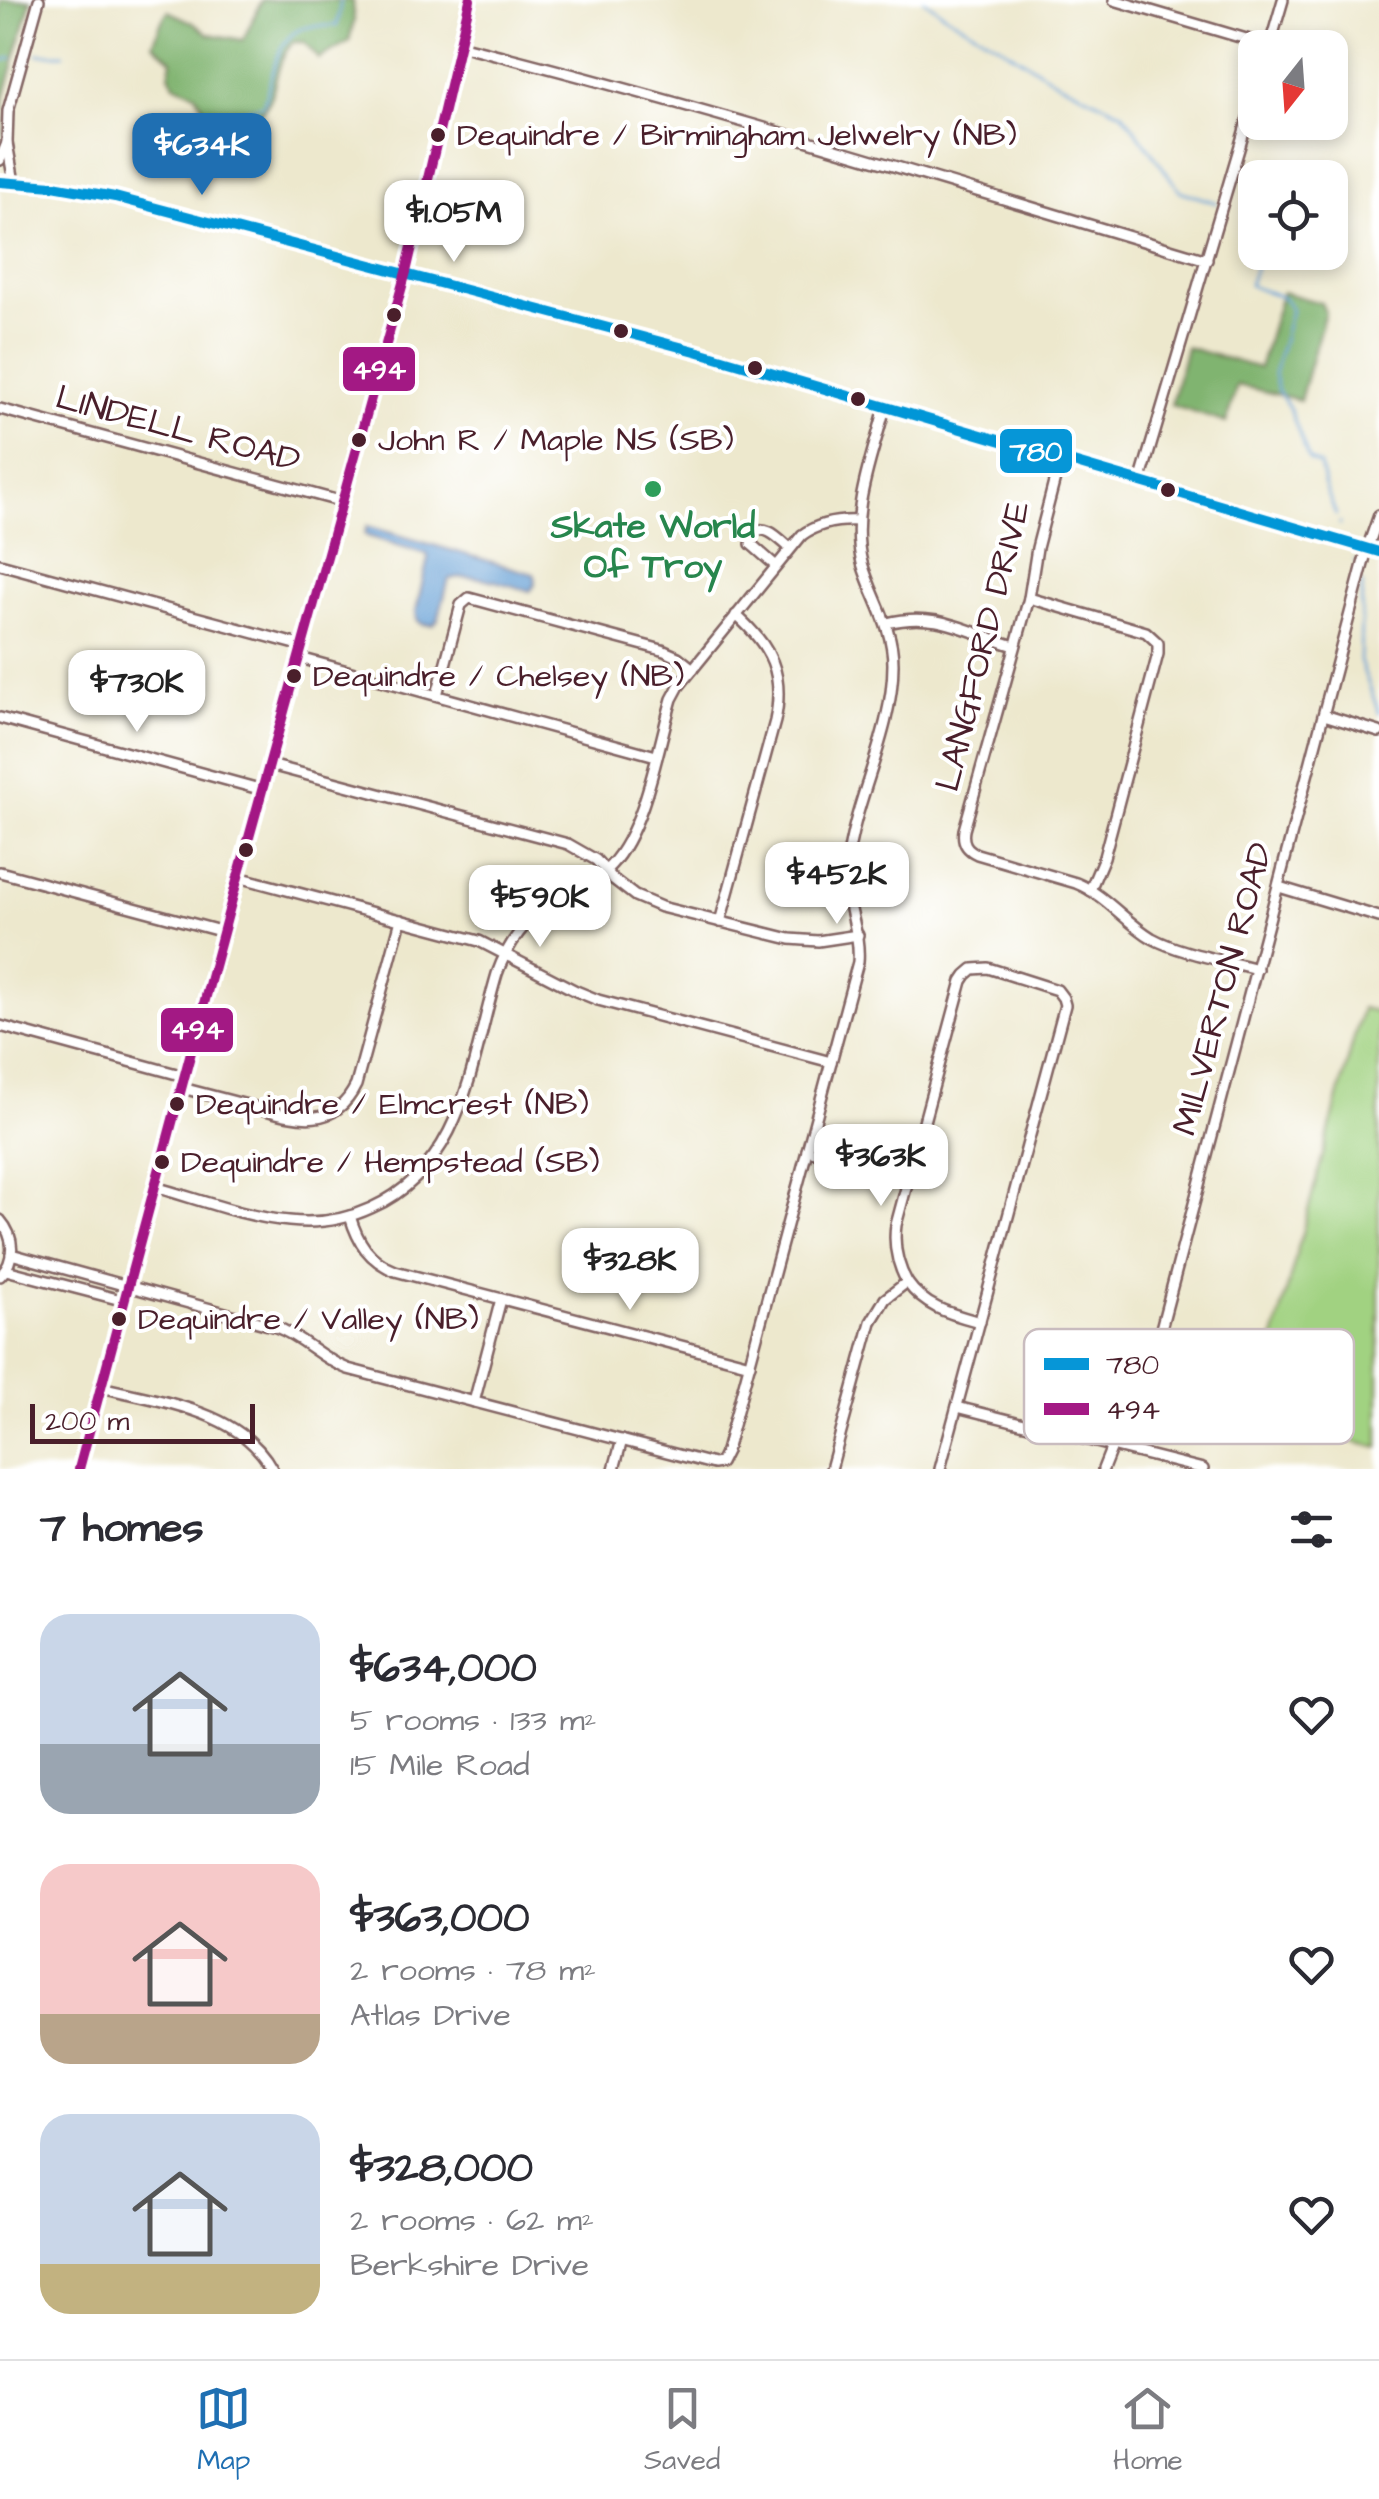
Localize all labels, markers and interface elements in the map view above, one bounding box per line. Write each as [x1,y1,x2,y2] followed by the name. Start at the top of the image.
[1238,30,1348,140] north arrow
[1238,30,1348,270] map controls
[132,113,272,198] pin: $634K
[457,113,1017,158] place label: Dequindre / Birmingham Jelwelry (NB)
[154,123,250,168] text: $634K
[428,125,448,145] marker: Dequindre / Birmingham Jelwelry (NB)
[1238,160,1348,270] button: locate
[373,180,535,265] pin: $1.05M
[406,190,502,235] text: $1.05M
[384,305,404,325] unlabelled marker
[611,321,631,341] unlabelled marker
[341,345,417,393] line badge: 494
[352,351,407,390] text: 494
[745,358,765,378] unlabelled marker
[50,373,306,485] street label: LINDELL ROAD
[848,389,868,409] unlabelled marker
[378,418,734,463] place label: John R / Maple NS (SB)
[998,427,1074,475] line badge: 780
[349,430,369,450] marker: John R / Maple NS (SB)
[1008,433,1063,472] text: 780
[642,478,664,500] marker: Skate World Of Troy
[1158,480,1178,500] unlabelled marker
[923,495,1043,796] street label: LANGFORD DRIVE
[550,502,755,593] place label: Skate World Of Troy
[67,650,207,735] pin: $730K
[313,654,684,699] place label: Dequindre / Chelsey (NB)
[90,660,184,705] text: $730K
[284,666,304,686] marker: Dequindre / Chelsey (NB)
[1160,837,1286,1141] street label: MILVERTON ROAD
[236,840,256,860] unlabelled marker
[767,842,907,927] pin: $452K
[787,852,887,897] text: $452K
[470,865,610,950] pin: $590K
[491,875,589,920] text: $590K
[159,1006,235,1054] line badge: 494
[170,1011,225,1050] text: 494
[196,1082,589,1127] place label: Dequindre / Elmcrest (NB)
[167,1094,187,1114] marker: Dequindre / Elmcrest (NB)
[811,1124,951,1209] pin: $363K
[836,1134,926,1179] text: $363K
[181,1140,599,1185] place label: Dequindre / Hempstead (SB)
[152,1152,172,1172] marker: Dequindre / Hempstead (SB)
[560,1228,700,1313] pin: $328K
[584,1238,676,1283] text: $328K
[138,1297,479,1342] place label: Dequindre / Valley (NB)
[109,1309,129,1329] marker: Dequindre / Valley (NB)
[1024,1329,1354,1444] legend
[1106,1346,1159,1385] text: 780
[1106,1391,1160,1430] text: 494
[30,1399,255,1444] scale bar
[45,1402,129,1441] text: 200 m
[40,1500,204,1558] text: 7 homes
[1284,1502,1339,1557] icon: filters
[350,1640,537,1698] text: $634,000
[120,1654,240,1774] icon: home
[1284,1687,1339,1742] icon: heart
[350,1698,597,1743] text: 5 rooms · 133 m²
[350,1743,530,1788] text: 15 Mile Road
[350,1890,529,1948] text: $363,000
[120,1904,240,2024] icon: home
[1284,1937,1339,1992] icon: heart
[350,1948,596,1993] text: 2 rooms · 78 m²
[350,1993,511,2038] text: Atlas Drive
[350,2140,533,2198] text: $328,000
[120,2154,240,2274] icon: home
[1284,2187,1339,2242] icon: heart
[350,2198,594,2243] text: 2 rooms · 62 m²
[350,2243,589,2288] text: Berkshire Drive
[196,2381,251,2480] tab: Map
[644,2381,720,2480] tab: Saved
[1113,2381,1183,2480] tab: Home

